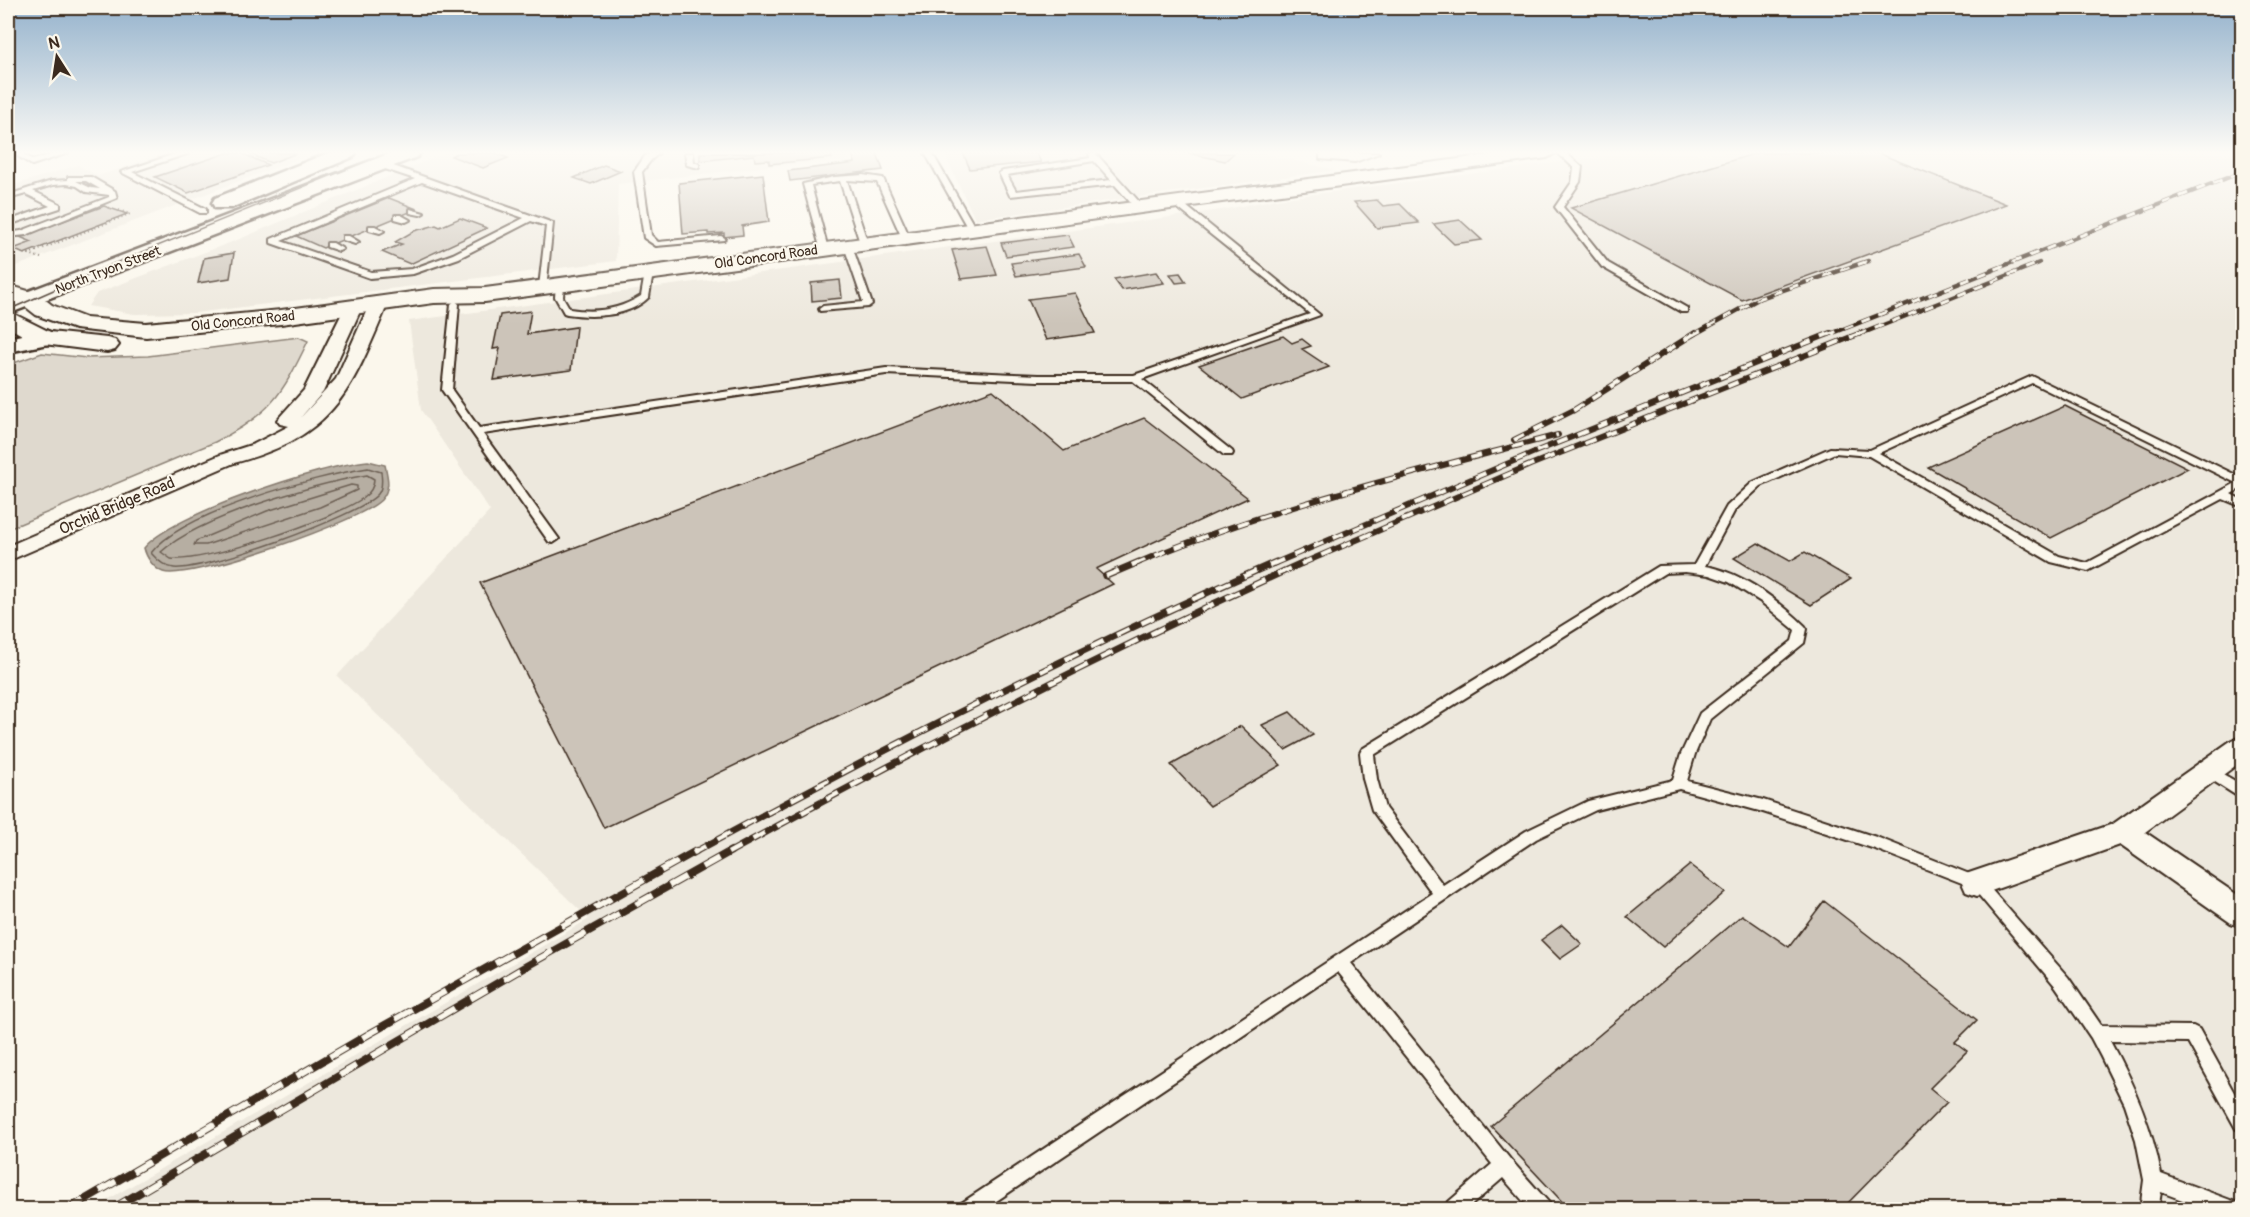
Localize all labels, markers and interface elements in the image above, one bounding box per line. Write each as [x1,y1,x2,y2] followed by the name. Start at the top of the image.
[27,27,87,87] north arrow
[47,32,62,54] text: N
[713,241,819,273] street label: Old Concord Road
[53,242,164,298] street label: North Tryon Street
[190,307,296,335] street label: Old Concord Road
[56,473,178,539] street label: Orchid Bridge Road

